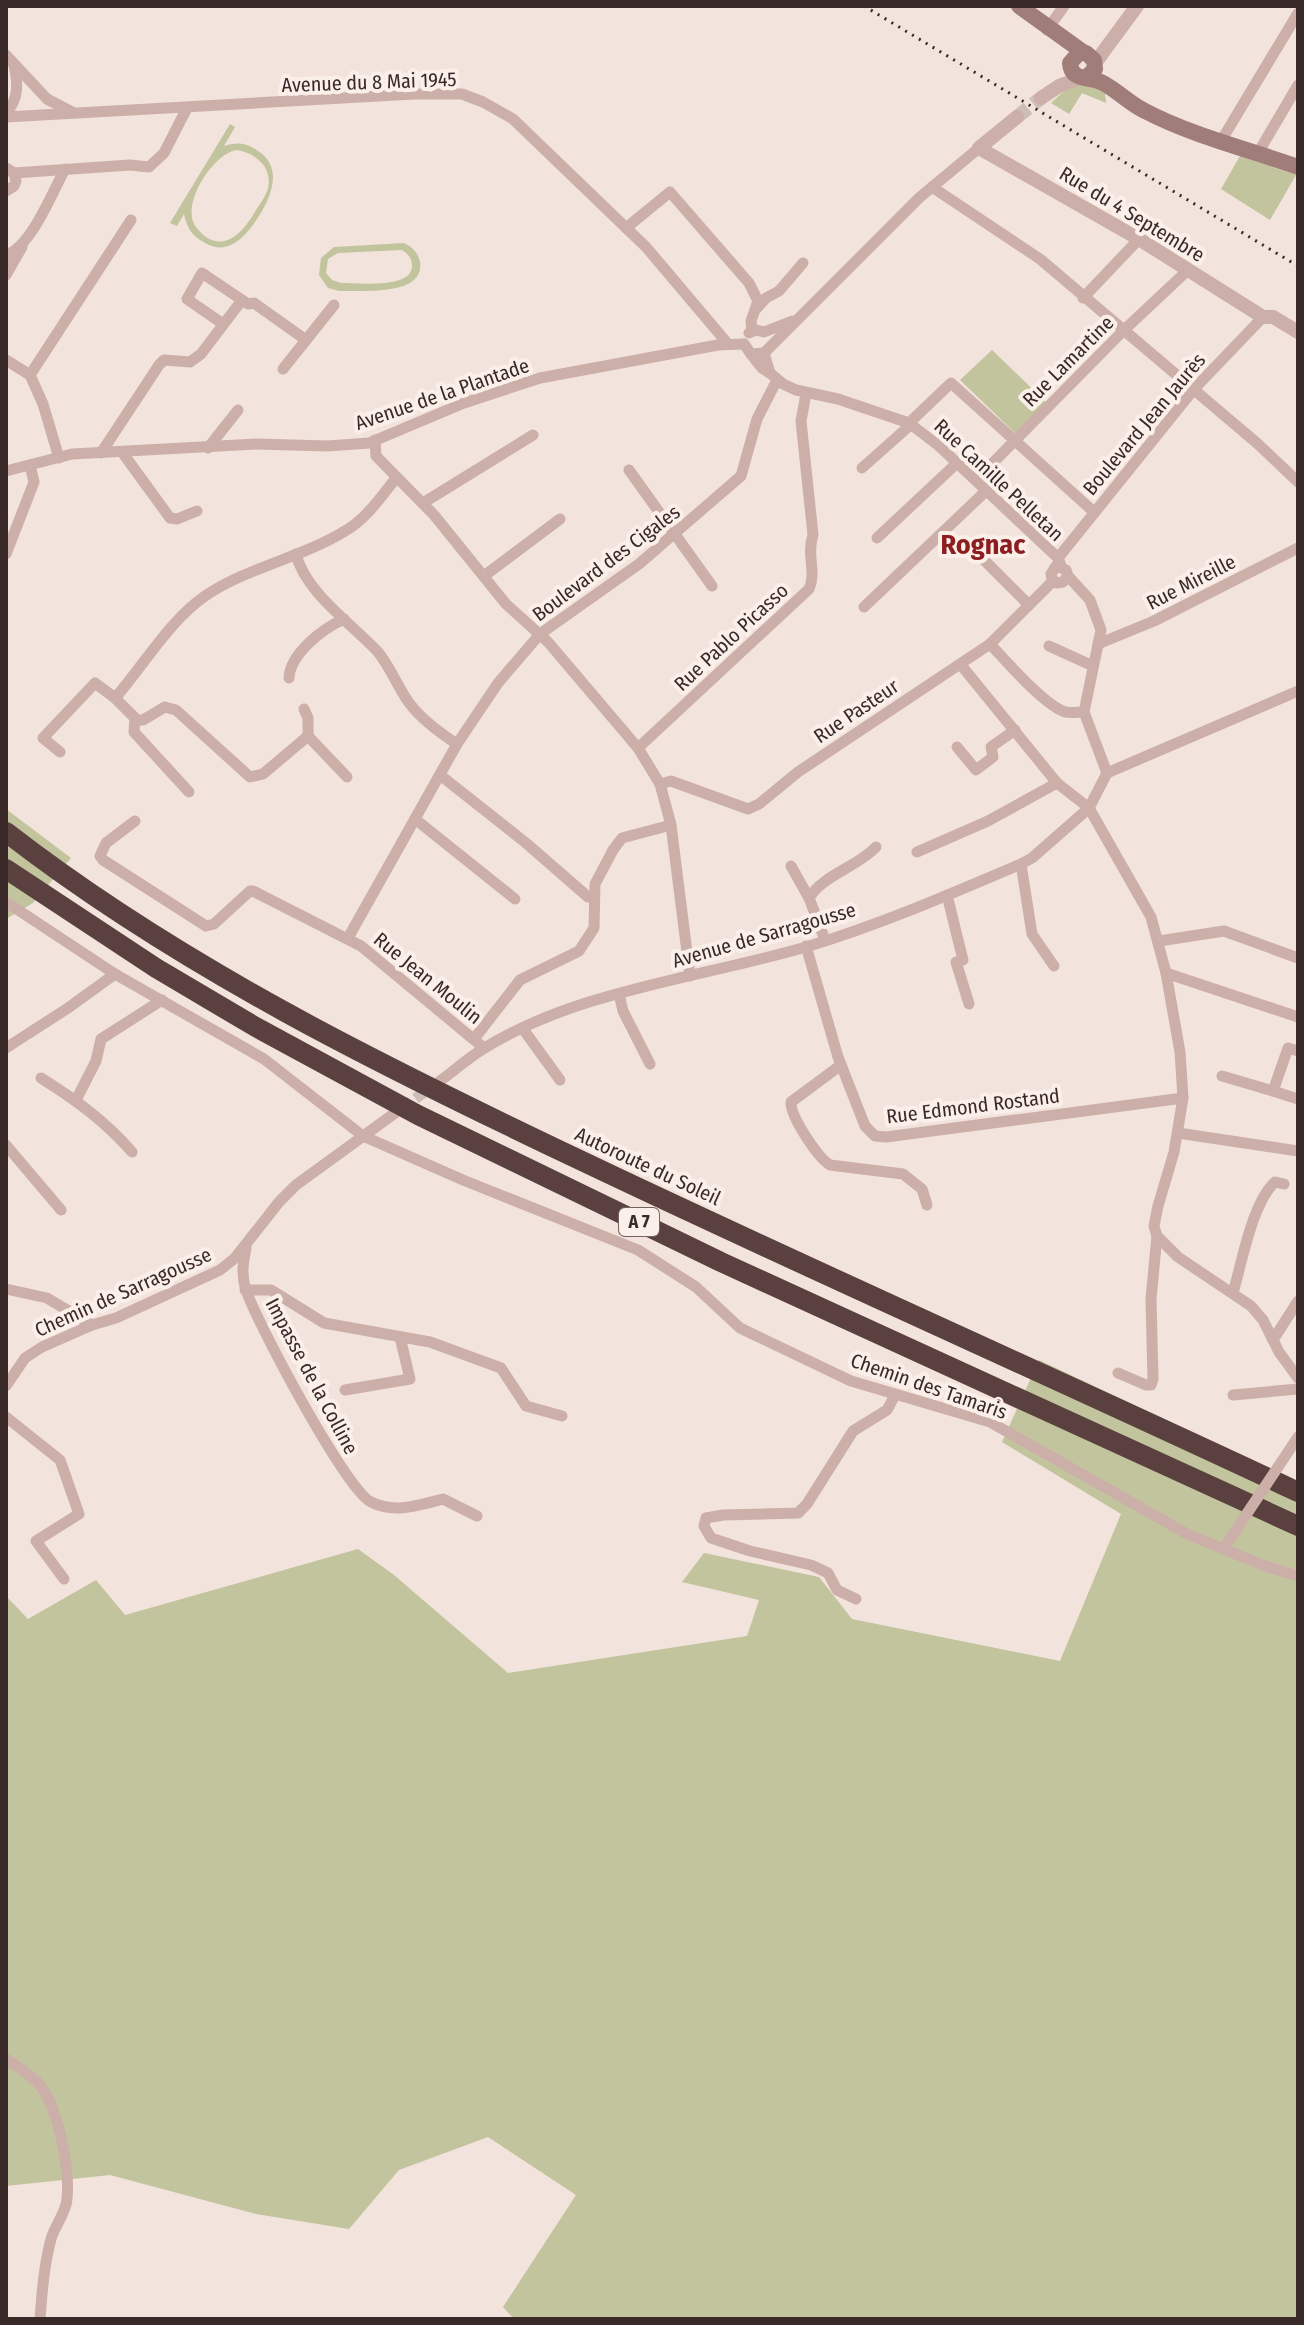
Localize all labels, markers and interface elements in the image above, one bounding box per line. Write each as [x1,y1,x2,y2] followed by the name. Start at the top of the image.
[281,67,457,97] street label: Avenue du 8 Mai 1945
[1055,161,1209,267] street label: Rue du 4 Septembre
[1018,311,1118,411] street label: Rue Lamartine
[1078,348,1210,500] street label: Boulevard Jean Jaurès
[352,353,532,435] street label: Avenue de la Plantade
[929,414,1069,546] street label: Rue Camille Pelletan
[528,500,684,626] street label: Boulevard des Cigales
[941,528,1026,561] district label: Rognac
[1142,549,1240,615] street label: Rue Mireille
[669,578,793,696] street label: Rue Pablo Picasso
[809,674,903,748] street label: Rue Pasteur
[670,897,858,973] street label: Avenue de Sarragousse
[369,927,487,1029] street label: Rue Jean Moulin
[885,1083,1061,1129] street label: Rue Edmond Rostand
[571,1122,725,1210] street label: Autoroute du Soleil
[619,1208,659,1236] road number: A 7
[31,1242,215,1342] street label: Chemin de Sarragousse
[261,1294,363,1458] street label: Impasse de la Colline
[848,1348,1010,1424] street label: Chemin des Tamaris

